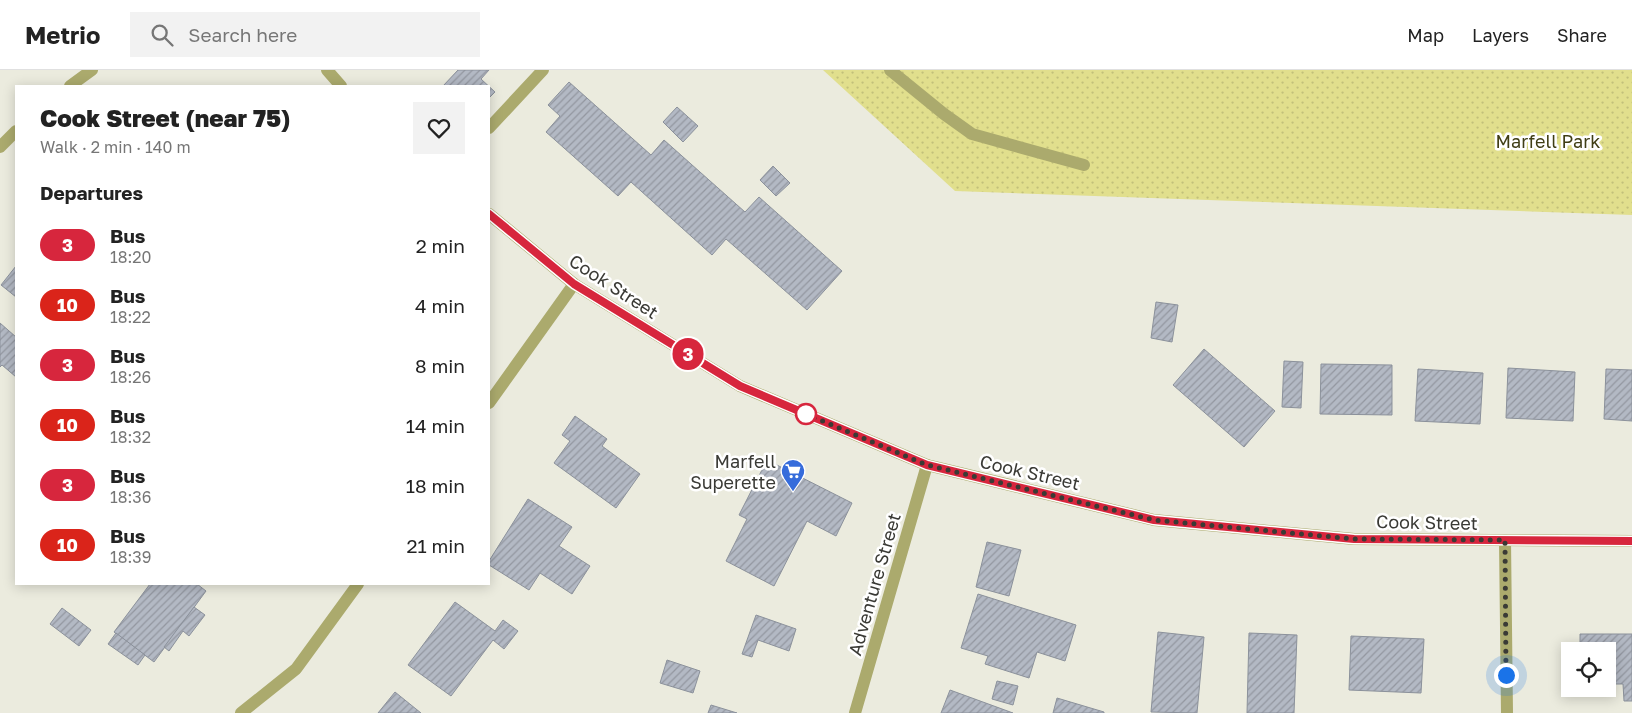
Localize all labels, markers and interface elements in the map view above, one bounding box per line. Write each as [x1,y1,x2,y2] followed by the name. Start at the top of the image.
[130,12,480,57] search box
[25,20,100,49] text: Metrio
[148,21,176,49] icon: search
[188,23,297,46] text: Search here
[1407,24,1444,46] text: Map
[1472,24,1529,46] text: Layers
[1557,24,1607,46] text: Share
[413,102,465,154] button: heart
[40,103,290,132] text: Cook Street (near 75)
[1496,130,1600,152] park label: Marfell Park
[40,137,191,157] text: Walk · 2 min · 140 m
[40,181,143,204] text: Departures
[110,224,145,247] text: Bus
[62,234,73,256] text: 3
[416,234,465,257] text: 2 min
[110,247,152,267] text: 18:20
[565,249,663,323] street label: Cook Street
[110,284,145,307] text: Bus
[57,294,78,316] text: 10
[415,294,465,317] text: 4 min
[110,307,151,327] text: 18:22
[672,338,704,370] line badge: 3
[683,343,693,365] text: 3
[110,344,145,367] text: Bus
[62,354,73,376] text: 3
[415,354,465,377] text: 8 min
[110,367,151,387] text: 18:26
[795,403,817,425] unlabelled marker
[110,404,145,427] text: Bus
[57,414,78,436] text: 10
[406,414,465,437] text: 14 min
[110,427,151,447] text: 18:32
[690,450,776,493] place label: Marfell Superette
[978,450,1082,494] street label: Cook Street
[780,458,806,492] supermarket icon: Marfell Superette
[110,464,145,487] text: Bus
[62,474,73,496] text: 3
[406,474,465,497] text: 18 min
[110,487,151,507] text: 18:36
[843,510,905,658] street label: Adventure Street
[1376,510,1478,534] street label: Cook Street
[110,524,145,547] text: Bus
[57,534,78,556] text: 10
[406,534,465,557] text: 21 min
[110,547,151,567] text: 18:39
[1561,642,1616,697] map controls
[1561,642,1616,697] button: locate
[1494,663,1519,688] your location

